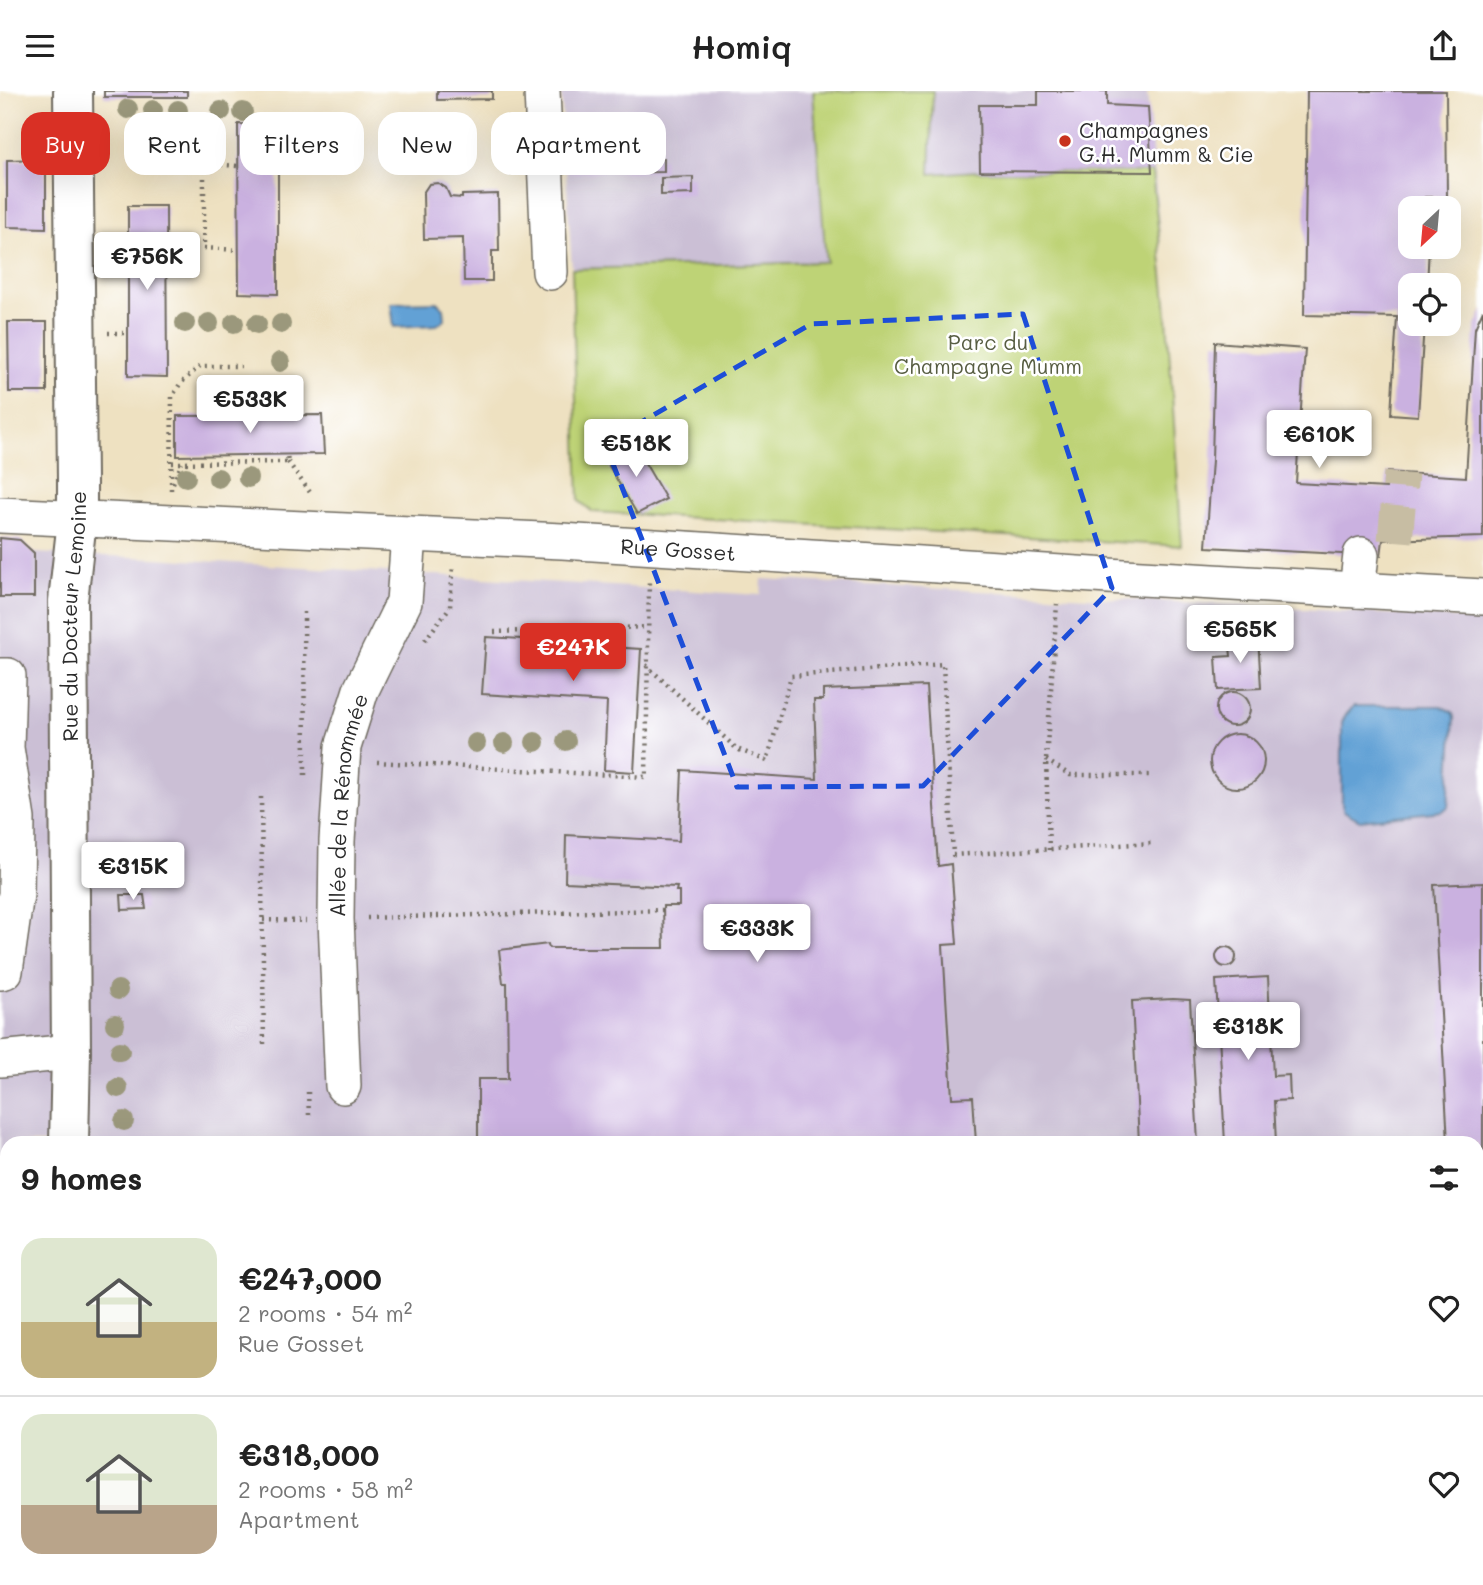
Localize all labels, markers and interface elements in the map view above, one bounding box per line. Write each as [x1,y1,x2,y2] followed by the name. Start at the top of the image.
[691,25,792,67] text: Homiq
[21,27,59,65] icon: menu
[1424,27,1462,65] icon: share
[21,112,110,175] chip: Buy
[124,112,226,175] chip: Rent
[240,112,364,175] chip: Filters
[378,112,477,175] chip: New
[491,112,666,175] chip: Apartment
[1079,116,1253,167] place label: Champagnes G.H. Mumm & Cie
[1057,133,1073,149] marker: Champagnes G.H. Mumm & Cie
[1398,196,1461,259] north arrow
[1398,196,1461,336] map controls
[98,233,196,292] pin: €756K
[110,240,184,270] text: €756K
[1398,273,1461,336] button: locate
[894,328,1082,379] park label: Parc du Champagne Mumm
[201,375,299,435] pin: €533K
[213,383,287,413] text: €533K
[1270,411,1368,470] pin: €610K
[1283,418,1355,448] text: €610K
[587,419,685,479] pin: €518K
[600,427,672,457] text: €518K
[54,491,91,742] street label: Rue du Docteur Lemoine
[620,531,737,566] street label: Rue Gosset
[1191,605,1289,665] pin: €565K
[1203,613,1277,643] text: €565K
[524,623,622,683] pin: €247K
[536,631,610,661] text: €247K
[323,690,373,917] street label: Allée de la Rénommée
[84,843,182,902] pin: €315K
[97,850,169,880] text: €315K
[708,905,806,964] pin: €333K
[719,912,795,942] text: €333K
[1199,1003,1297,1062] pin: €318K
[1212,1010,1284,1040] text: €318K
[21,1158,142,1198] text: 9 homes
[1425,1159,1463,1197] icon: filters
[238,1258,382,1298] text: €247,000
[77,1266,161,1350] icon: home
[1425,1289,1463,1327] icon: heart
[238,1298,413,1328] text: 2 rooms · 54 m²
[238,1328,364,1358] text: Rue Gosset
[238,1434,379,1474] text: €318,000
[77,1442,161,1526] icon: home
[1425,1465,1463,1503] icon: heart
[238,1474,413,1504] text: 2 rooms · 58 m²
[238,1504,360,1534] text: Apartment

